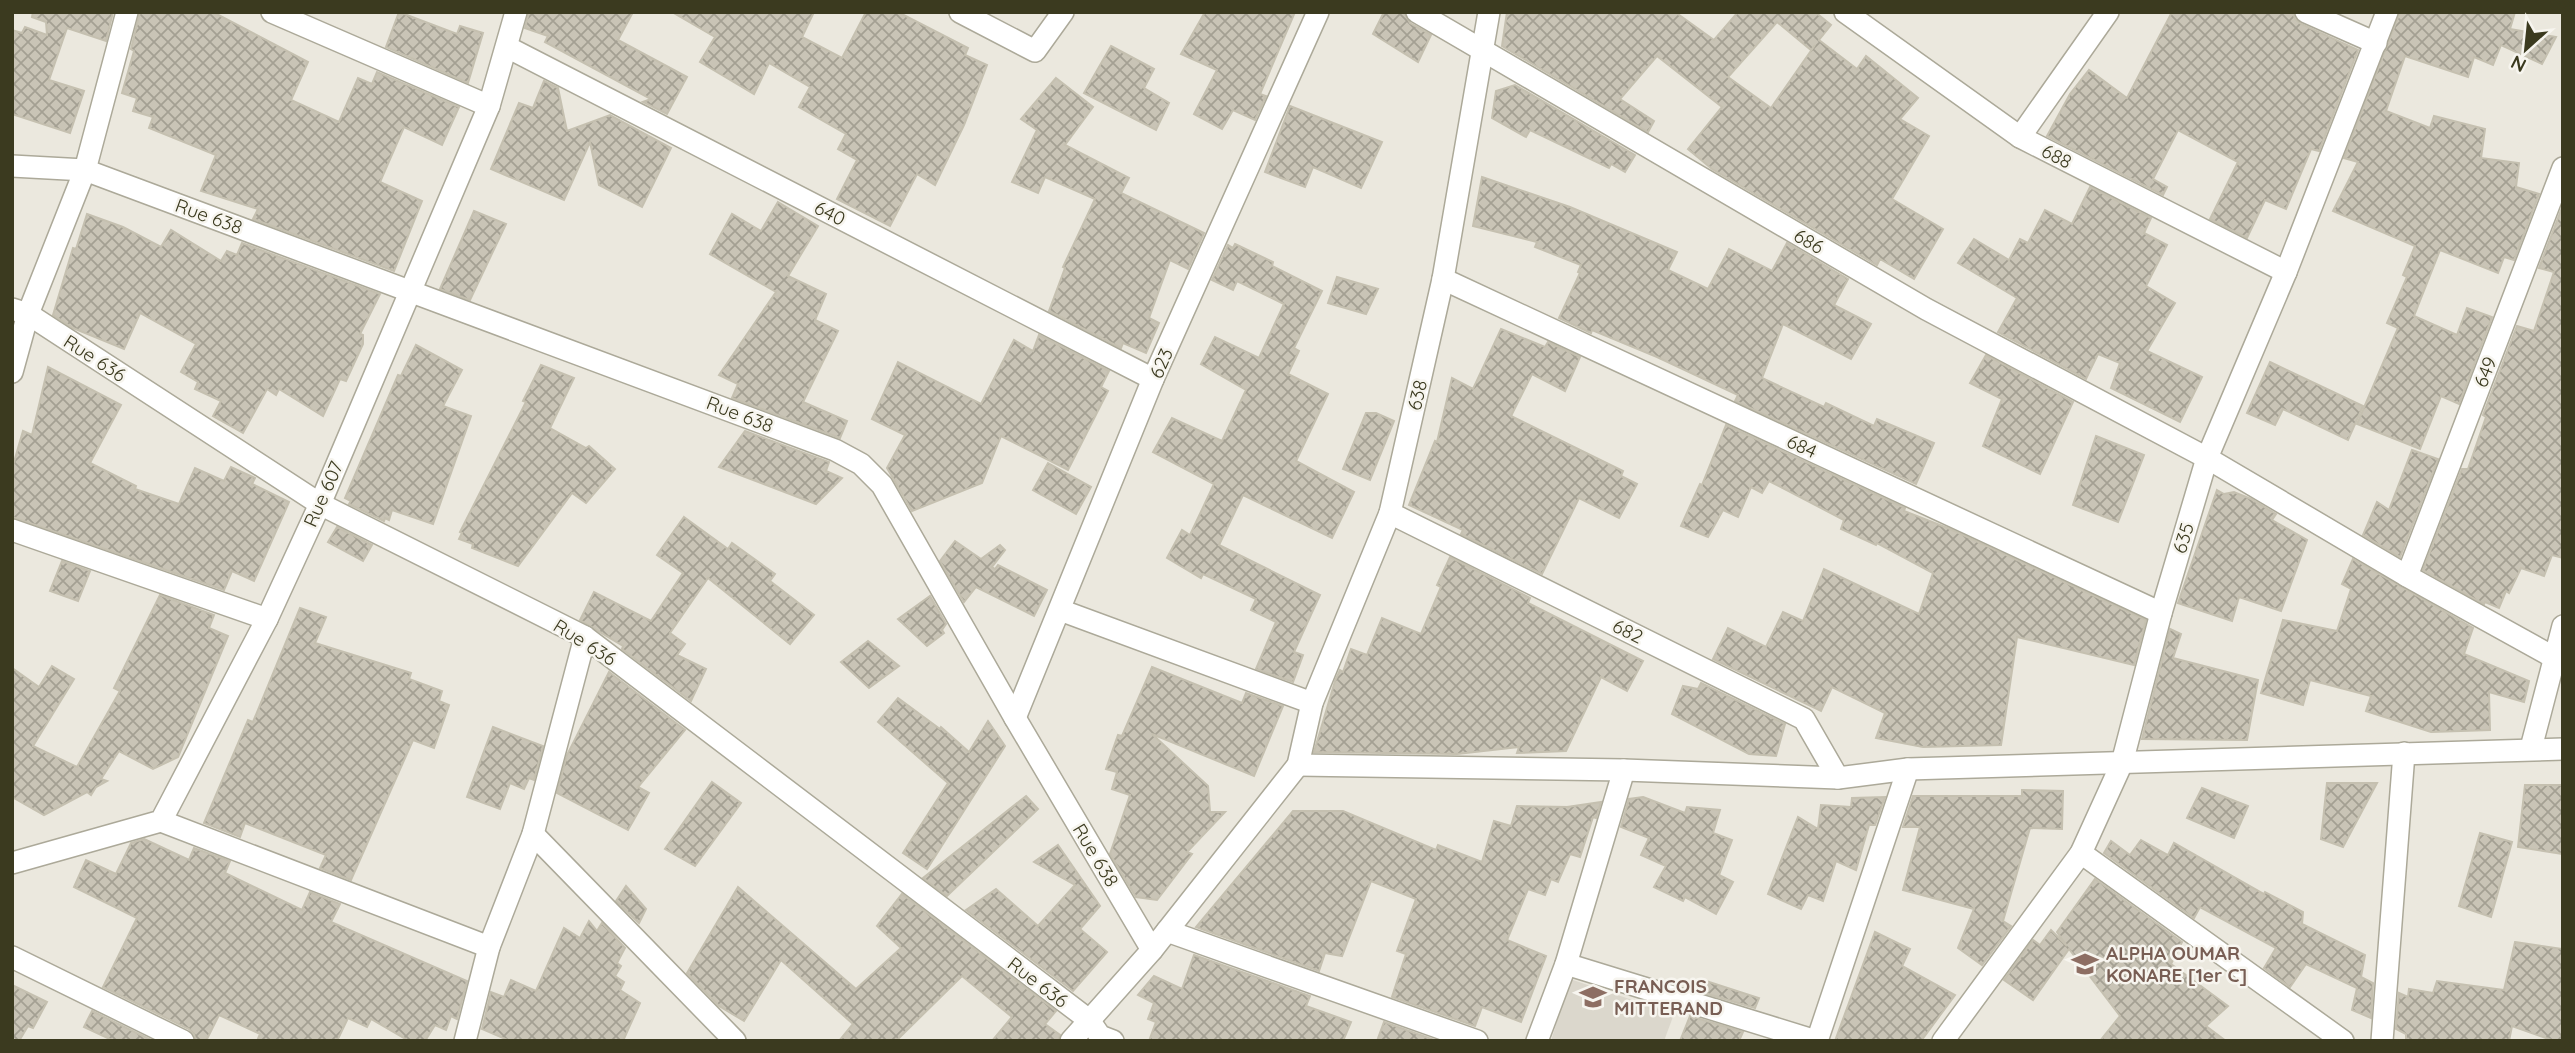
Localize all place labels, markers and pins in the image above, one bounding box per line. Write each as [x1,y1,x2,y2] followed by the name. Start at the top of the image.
[2106,941,2247,987] place label: ALPHA OUMAR KONARE [1er C]
[2070,949,2100,979] school or university icon: ALPHA OUMAR KONARE [1er C]
[1614,974,1723,1020] place label: FRANCOIS MITTERAND
[1578,982,1608,1012] school or university icon: FRANCOIS MITTERAND

